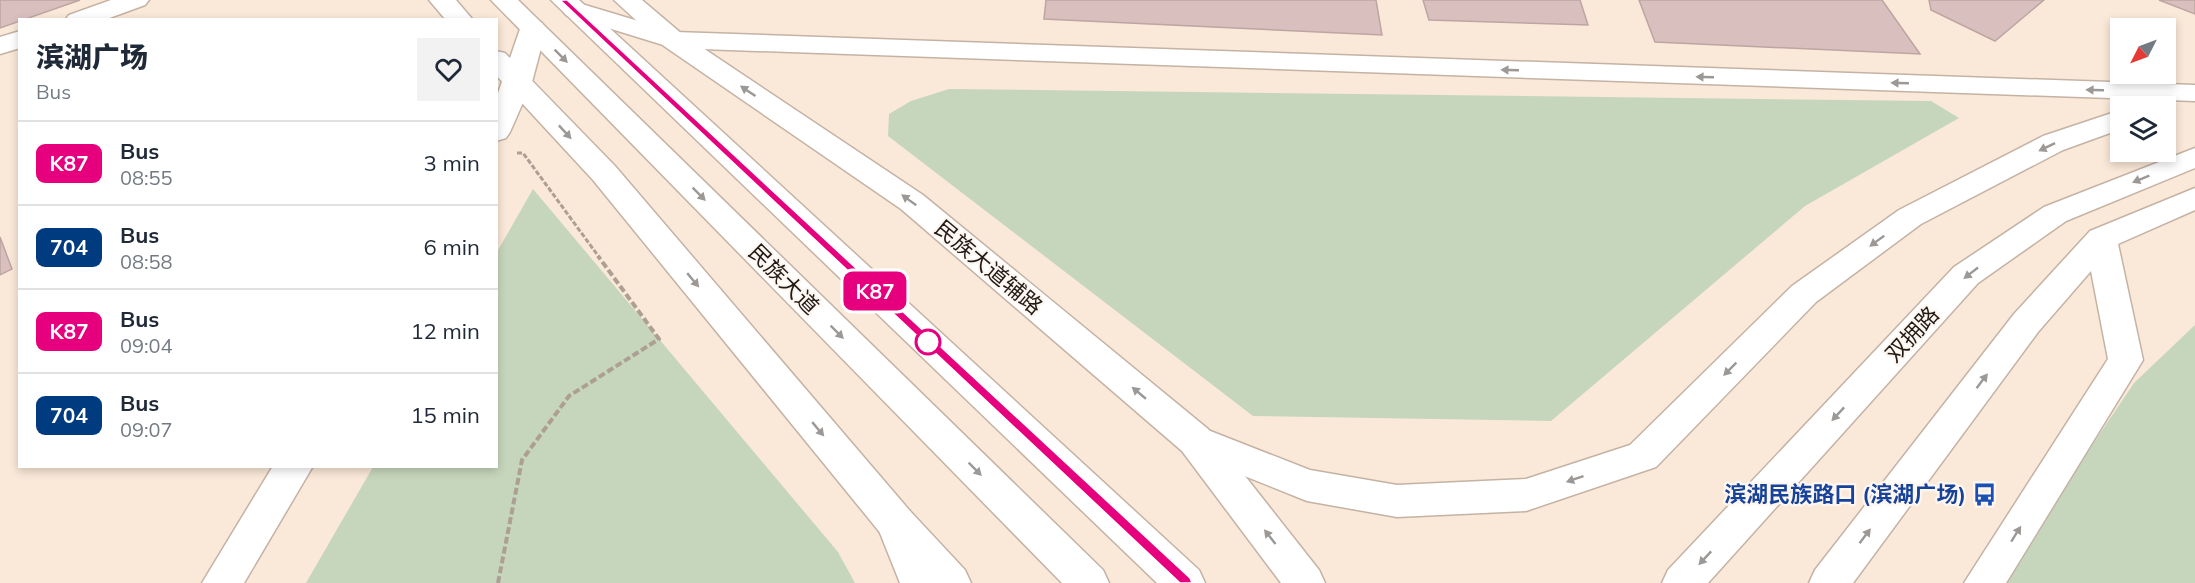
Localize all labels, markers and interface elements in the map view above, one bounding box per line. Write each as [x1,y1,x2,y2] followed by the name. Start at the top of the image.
[2110,18,2176,84] north arrow
[2110,18,2176,162] map controls
[417,38,480,101] button: heart
[36,39,148,74] text: 滨湖广场
[553,49,567,63] one-way arrow
[1500,65,1519,74] one-way arrow
[1695,72,1714,81] one-way arrow
[36,79,71,104] text: Bus
[1890,79,1909,88] one-way arrow
[740,86,756,97] one-way arrow
[2085,86,2104,95] one-way arrow
[2110,96,2176,162] button: layers
[558,125,572,139] one-way arrow
[120,137,159,165] text: Bus
[2038,142,2055,151] one-way arrow
[424,149,480,177] text: 3 min
[49,150,89,176] text: K87
[120,165,173,190] text: 08:55
[2132,175,2150,184] one-way arrow
[691,186,705,200] one-way arrow
[902,195,917,207] one-way arrow
[929,214,1049,320] street label: 民族大道辅路
[120,221,159,249] text: Bus
[424,233,480,261] text: 6 min
[50,234,88,260] text: 704
[1869,235,1885,247] one-way arrow
[743,238,825,320] street label: 民族大道
[120,249,173,274] text: 08:58
[1963,266,1979,279] one-way arrow
[686,272,699,287] one-way arrow
[840,272,910,310] line badge: K87
[855,278,895,304] text: K87
[1879,300,1945,368] street label: 双拥路
[120,305,159,333] text: Bus
[410,317,480,345] text: 12 min
[49,318,89,344] text: K87
[829,324,843,338] one-way arrow
[915,329,941,355] unlabelled marker
[120,333,173,358] text: 09:04
[1723,361,1737,375] one-way arrow
[1976,373,1988,388] one-way arrow
[1132,387,1147,400] one-way arrow
[120,389,159,417] text: Bus
[410,401,480,429] text: 15 min
[50,402,88,428] text: 704
[1831,407,1845,421] one-way arrow
[120,417,173,442] text: 09:07
[811,421,824,437] one-way arrow
[968,462,982,477] one-way arrow
[1566,475,1584,484] one-way arrow
[1724,480,1966,508] place label: 滨湖民族路口 (滨湖广场)
[1971,481,1997,507] bus stop icon: 滨湖民族路口 (滨湖广场)
[2010,526,2021,542] one-way arrow
[1264,529,1276,544] one-way arrow
[1858,529,1870,544] one-way arrow
[1698,550,1712,565] one-way arrow

